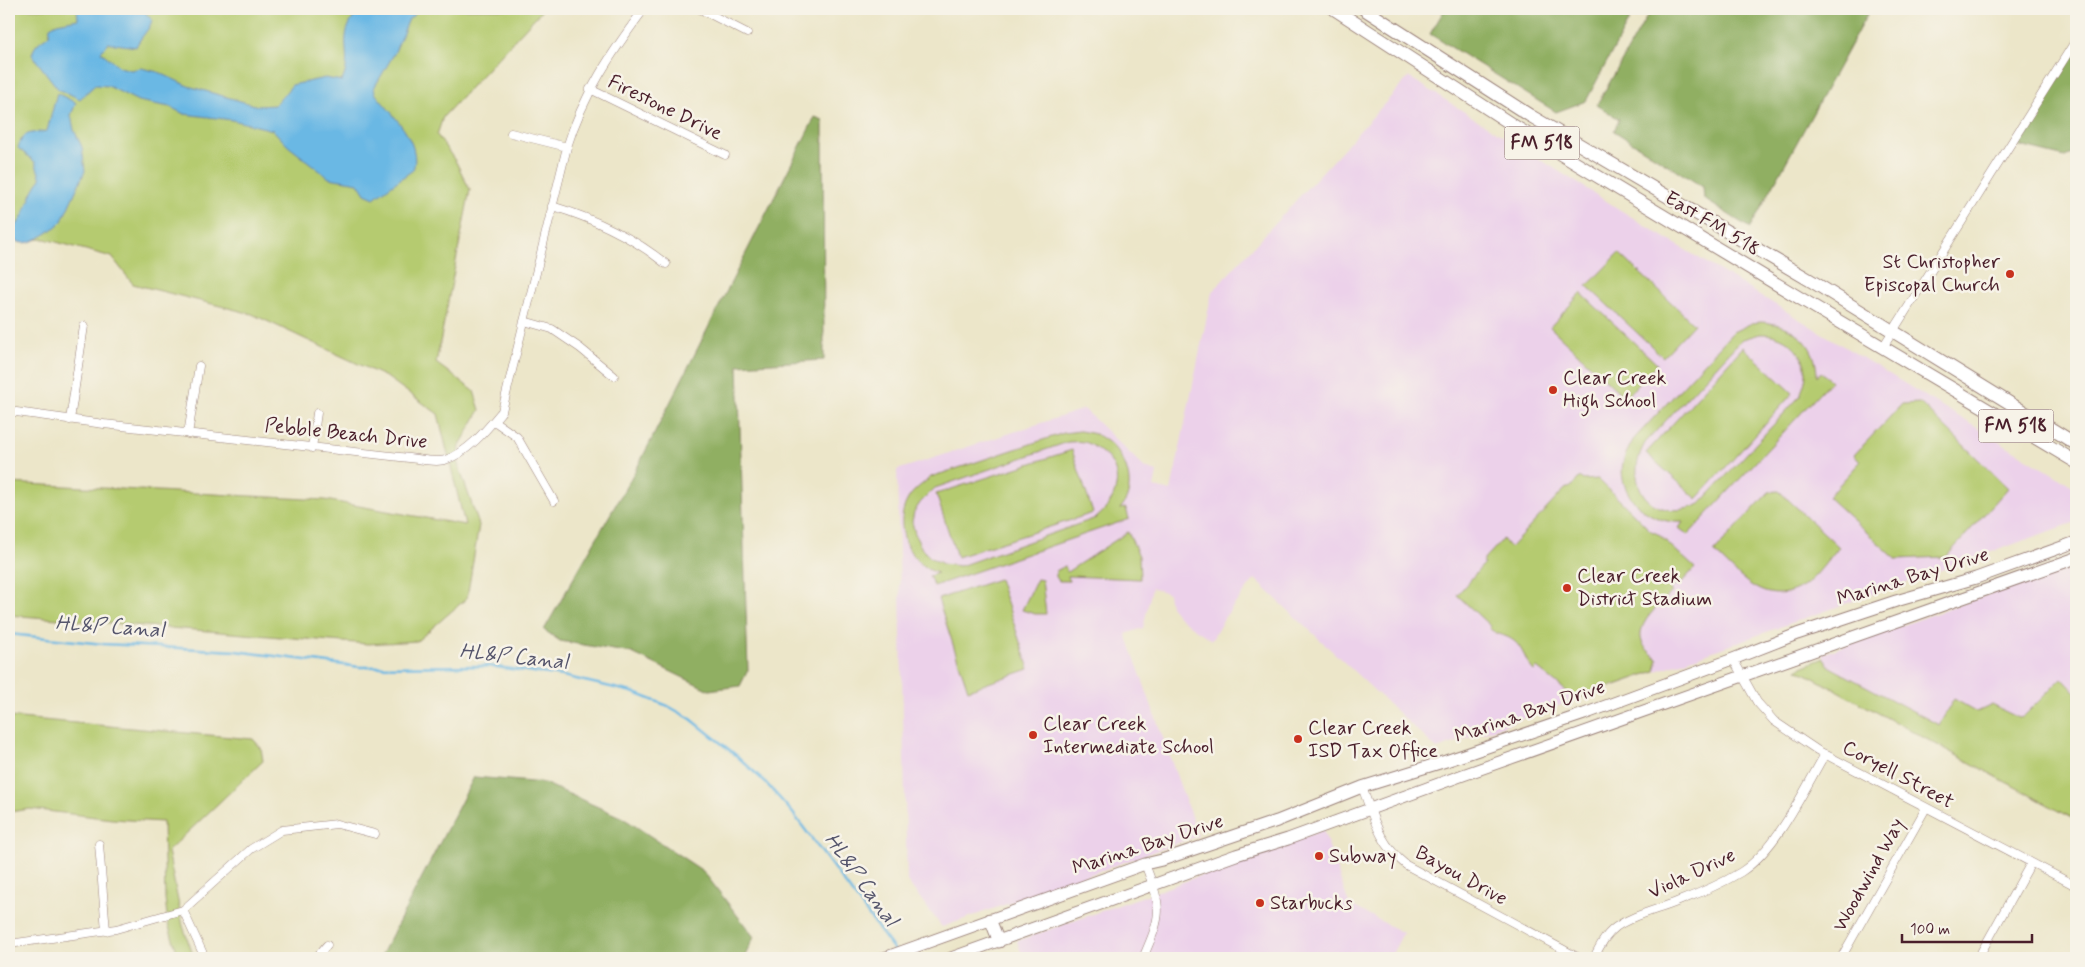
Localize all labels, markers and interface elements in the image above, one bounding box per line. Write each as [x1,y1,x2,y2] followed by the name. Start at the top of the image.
[603,69,727,147] street label: Firestone Drive
[1504,126,1580,160] road number: FM 518
[1659,185,1765,263] street label: East FM 518
[1864,249,2001,299] place label: St Christopher Episcopal Church
[2004,268,2016,280] marker: St Christopher Episcopal Church
[1563,365,1667,417] place label: Clear Creek High School
[1547,384,1559,396] marker: Clear Creek High School
[1978,410,2054,442] road number: FM 518
[263,412,429,456] street label: Pebble Beach Drive
[1834,541,1992,613] street label: Marina Bay Drive
[1577,563,1712,613] place label: Clear Creek District Stadium
[1561,582,1573,594] marker: Clear Creek District Stadium
[55,609,167,645] water label: HL&P Canal
[458,637,572,677] water label: HL&P Canal
[1451,674,1609,750] street label: Marina Bay Drive
[1043,711,1214,761] place label: Clear Creek Intermediate School
[1308,715,1438,765] place label: Clear Creek ISD Tax Office
[1027,729,1039,741] marker: Clear Creek Intermediate School
[1292,733,1304,745] marker: Clear Creek ISD Tax Office
[1837,734,1959,816] street label: Coryell Street
[1069,808,1227,882] street label: Marina Bay Drive
[1827,813,1911,937] street label: Woodwind Way
[818,828,905,934] water label: HL&P Canal
[1410,840,1512,912] street label: Bayou Drive
[1644,842,1740,906] street label: Viola Drive
[1329,843,1396,870] place label: Subway
[1313,850,1325,862] marker: Subway
[1270,890,1353,917] place label: Starbucks
[1254,897,1266,909] marker: Starbucks
[1902,912,2032,944] scale bar
[1910,920,1950,940] text: 100 m

